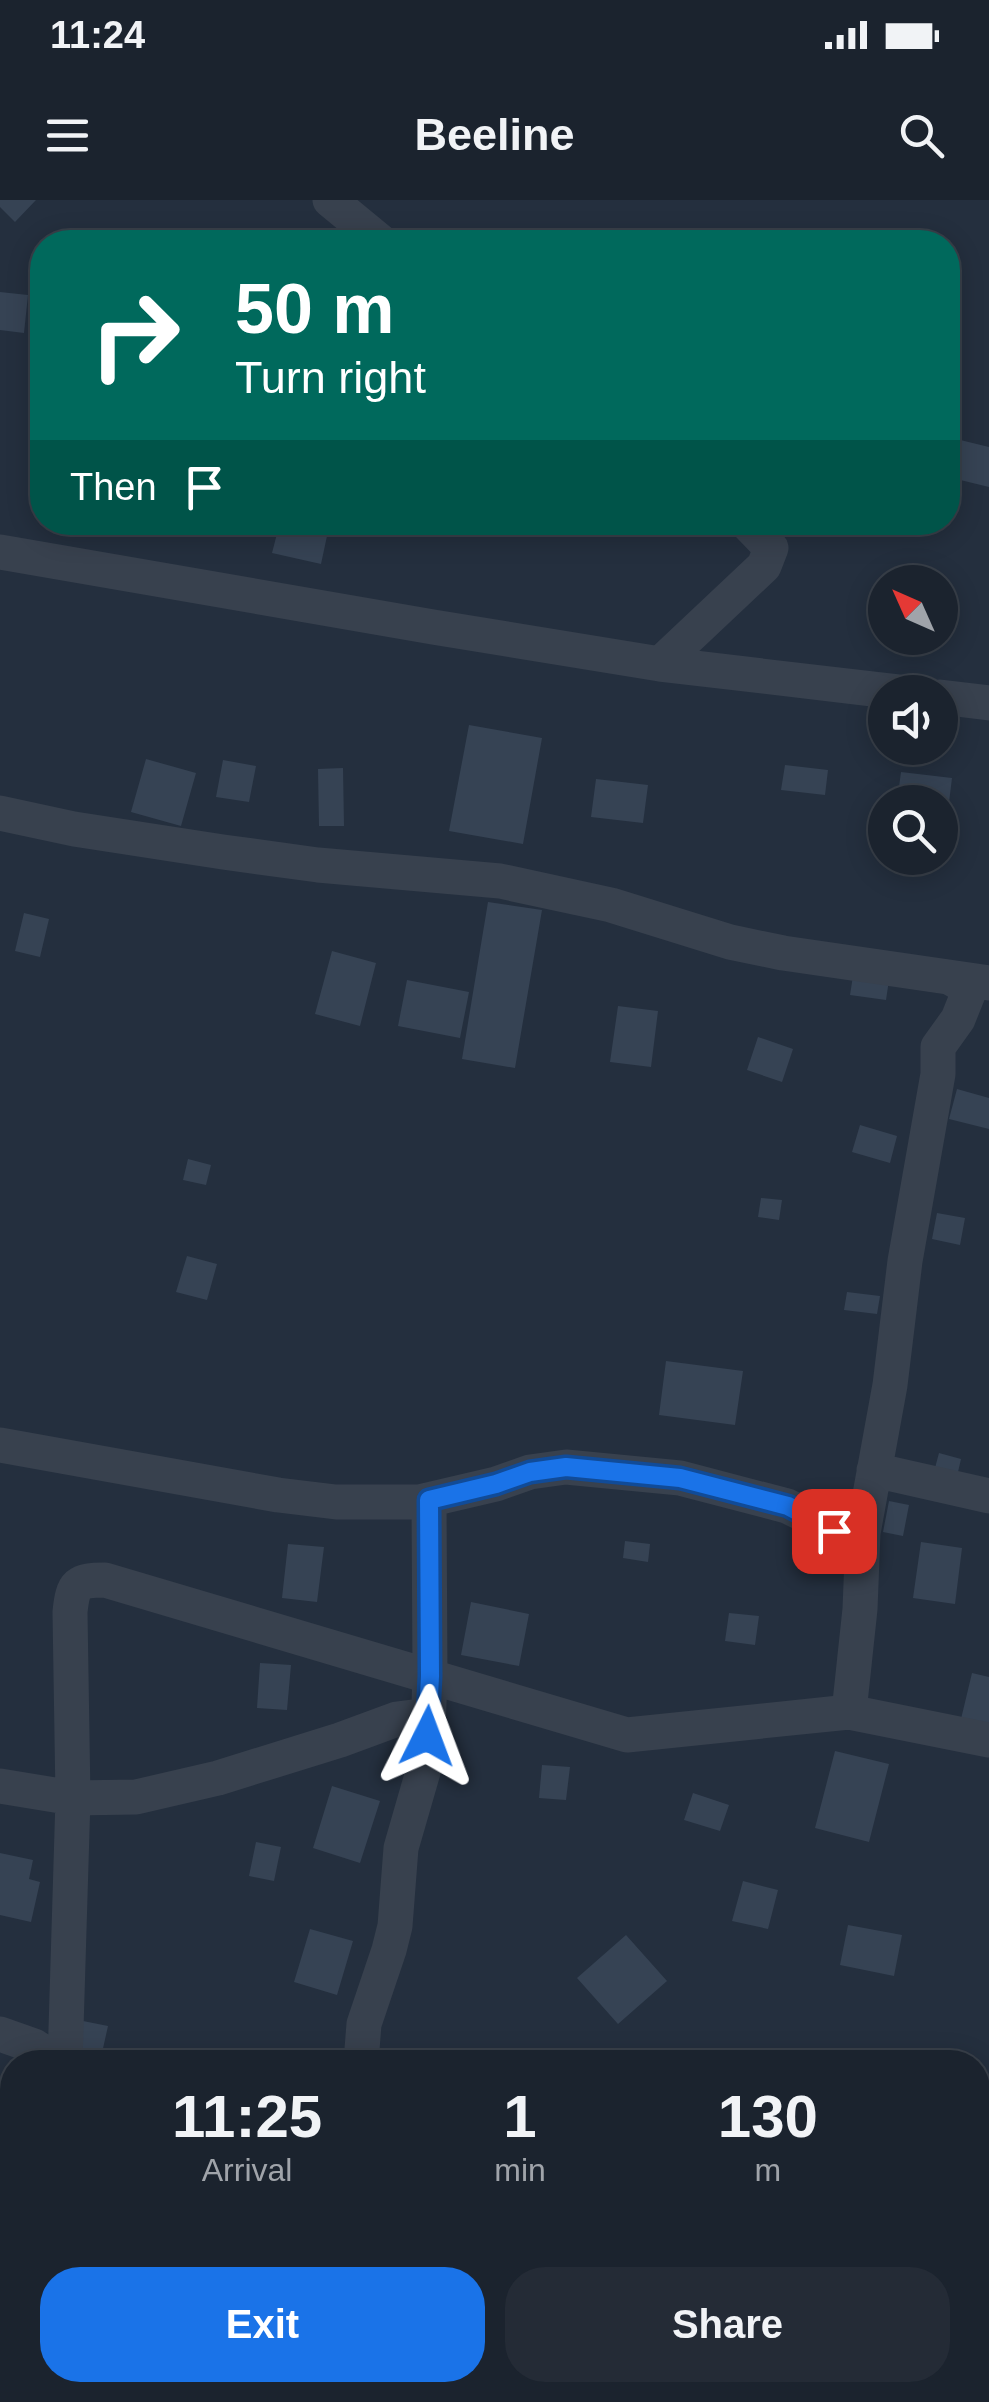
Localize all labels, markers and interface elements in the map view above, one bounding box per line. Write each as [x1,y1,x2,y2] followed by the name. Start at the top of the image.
[50,14,145,56] text: 11:24
[40,108,95,163] icon: menu
[894,108,949,163] icon: search
[414,109,575,160] text: Beeline
[70,270,200,400] icon: right
[235,270,395,348] text: 50 m
[235,352,426,403] text: Turn right
[177,460,232,515] icon: arrive
[70,466,157,508] text: Then
[868,565,958,655] north arrow
[868,565,958,875] map controls
[868,675,958,765] button: sound
[868,785,958,875] button: search
[792,1489,877,1574] pin
[807,1504,862,1559] icon: arrive
[375,1684,479,1788] position arrow
[172,2083,322,2150] text: 11:25
[503,2083,537,2150] text: 1
[718,2083,818,2150] text: 130
[202,2152,292,2188] text: Arrival
[494,2152,546,2188] text: min
[755,2152,781,2188] text: m
[40,2267,485,2382] button: Exit
[505,2267,950,2382] button: Share

